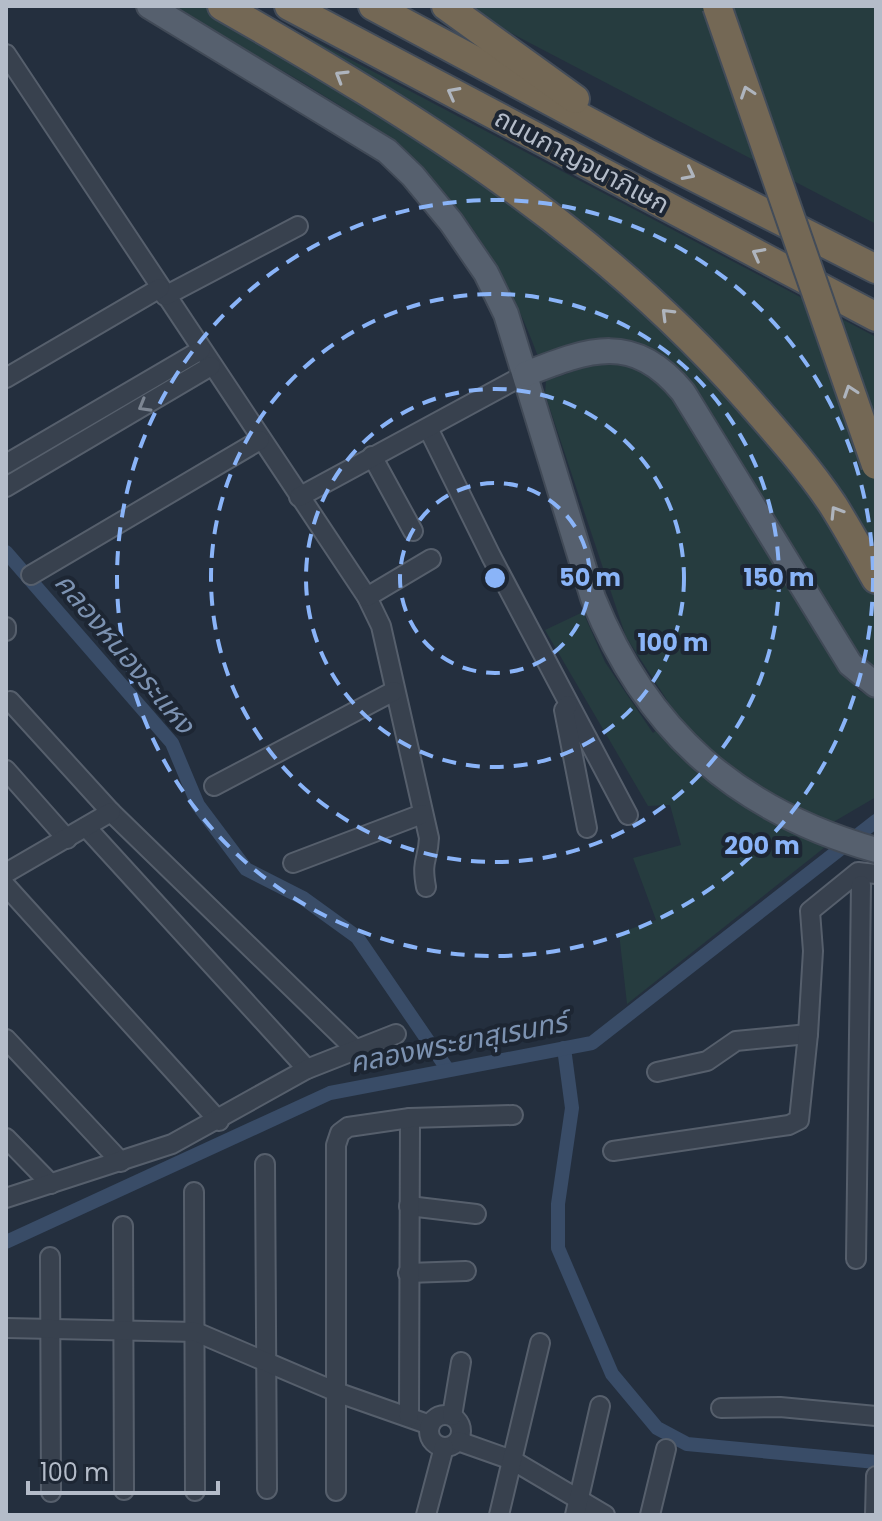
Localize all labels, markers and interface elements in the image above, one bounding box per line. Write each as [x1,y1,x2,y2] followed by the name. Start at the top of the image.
[335,70,350,86] one-way arrow
[741,86,757,100] one-way arrow
[447,88,462,103] one-way arrow
[488,100,676,222] street label: ถนนกาญจนาภิเษก
[680,164,695,180] one-way arrow
[752,248,766,264] one-way arrow
[662,309,677,323] one-way arrow
[844,385,860,399] one-way arrow
[138,396,153,412] one-way arrow
[830,506,846,521] one-way arrow
[559,561,621,594] text: 50 m
[744,561,814,594] text: 150 m
[46,564,205,744] water label: คลองหนองระแหง
[481,564,509,592] centre of rings
[638,626,708,659] text: 100 m
[724,829,800,862] text: 200 m
[346,1001,576,1083] water label: คลองพระยาสุเรนทร์
[28,1445,218,1495] scale bar
[40,1456,109,1489] text: 100 m

